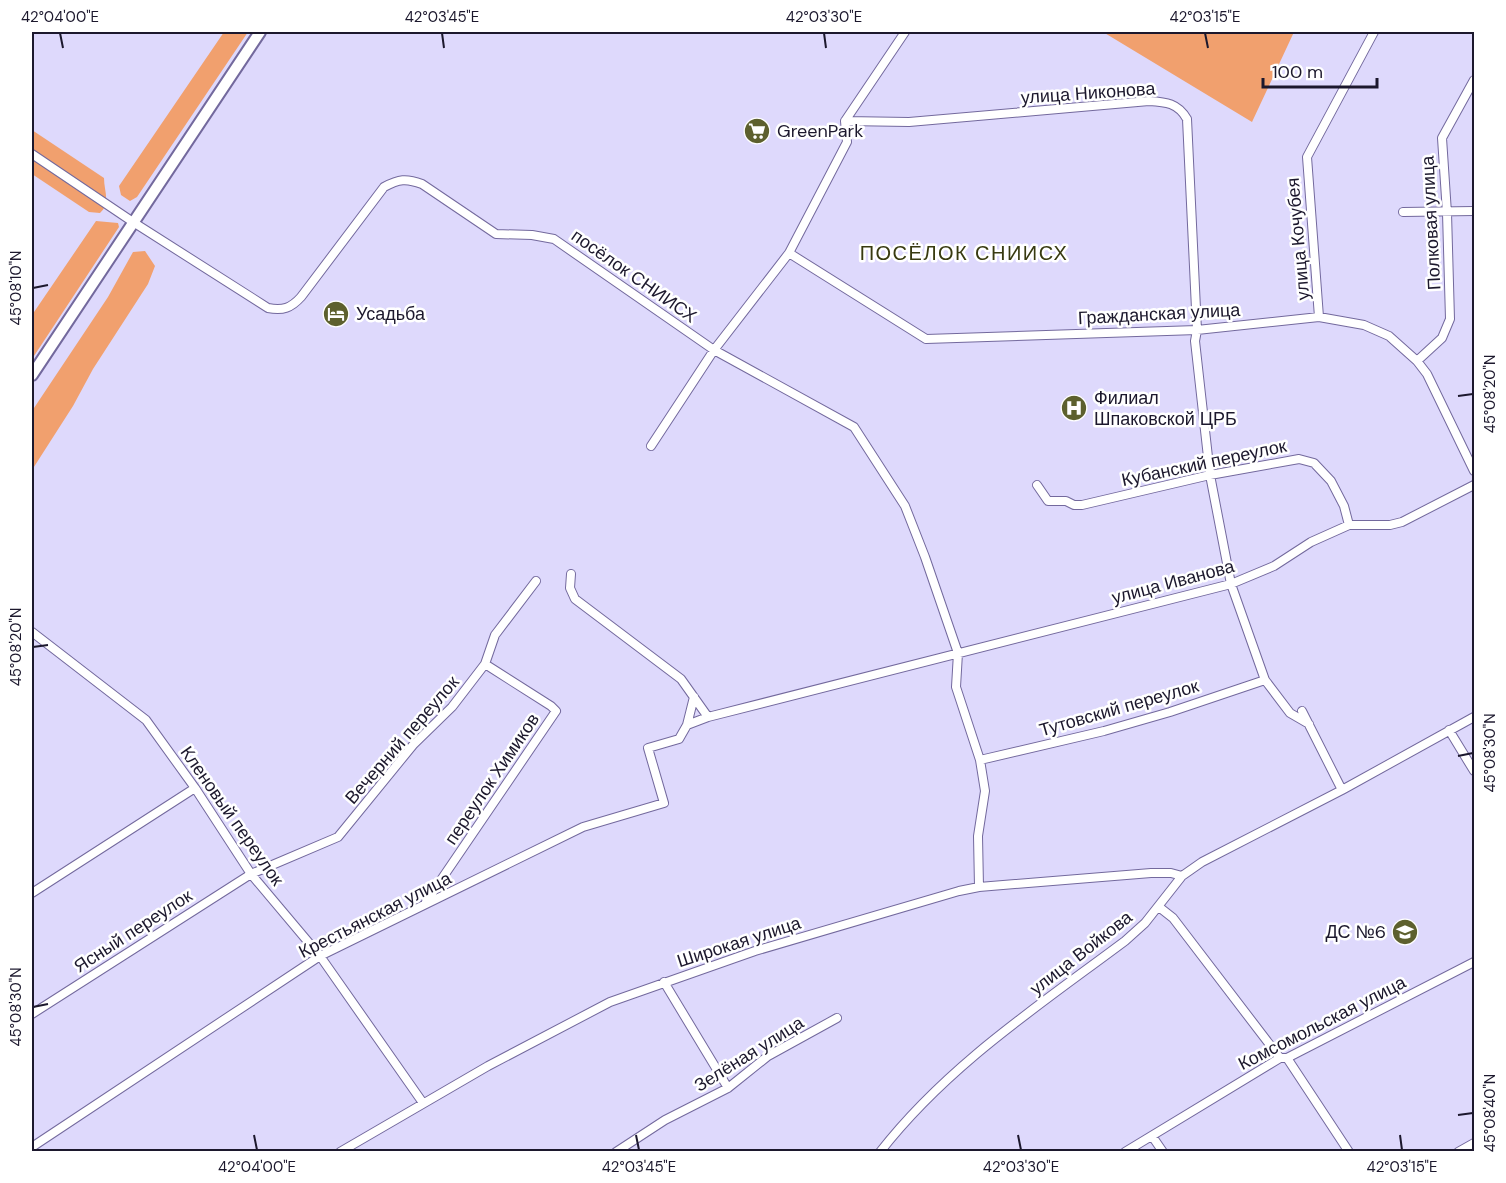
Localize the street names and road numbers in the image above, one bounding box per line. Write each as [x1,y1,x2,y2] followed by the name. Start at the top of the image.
[1020,76,1157,110] street label: улица Никонова
[1415,154,1447,291] street label: Полковая улица
[1281,177,1315,301] street label: улица Кочубея
[566,224,702,328] street label: посёлок СНИИСХ
[1077,298,1242,330] street label: Гражданская улица
[1119,434,1289,492] street label: Кубанский переулок
[1109,554,1238,610] street label: улица Иванова
[340,671,464,809] street label: Вечерний переулок
[1036,674,1202,742] street label: Тутовский переулок
[439,709,545,849] street label: переулок Химиков
[175,742,289,891] street label: Кленовый переулок
[295,866,456,964] street label: Крестьянская улица
[69,884,197,978] street label: Ясный переулок
[1025,905,1138,1001] street label: улица Войкова
[674,910,805,973] street label: Широкая улица
[1234,970,1411,1076] street label: Комсомольская улица
[690,1010,809,1097] street label: Зелёная улица

